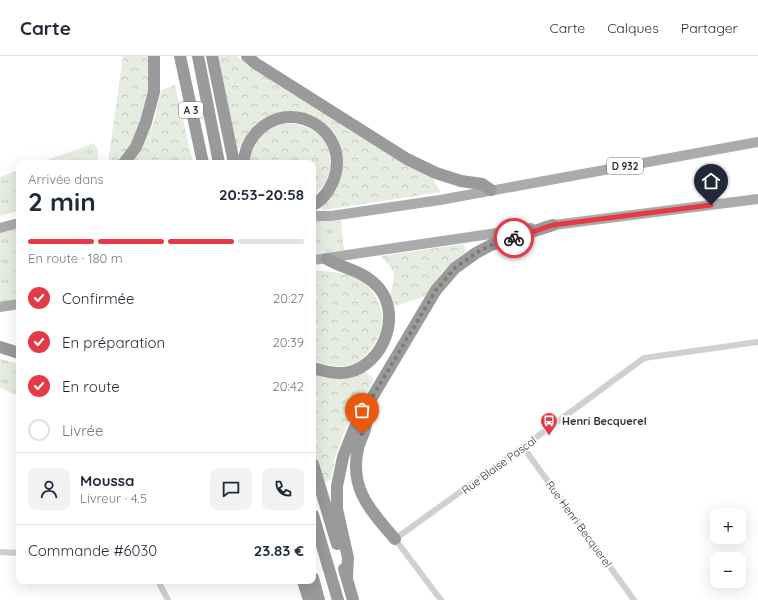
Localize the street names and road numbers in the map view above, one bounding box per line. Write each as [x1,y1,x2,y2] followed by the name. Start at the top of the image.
[179,102,203,118] road number: A 3
[607,158,643,174] road number: D 932
[459,433,539,497] street label: Rue Blaise Pascal
[543,478,615,570] street label: Rue Henri Becquerel

